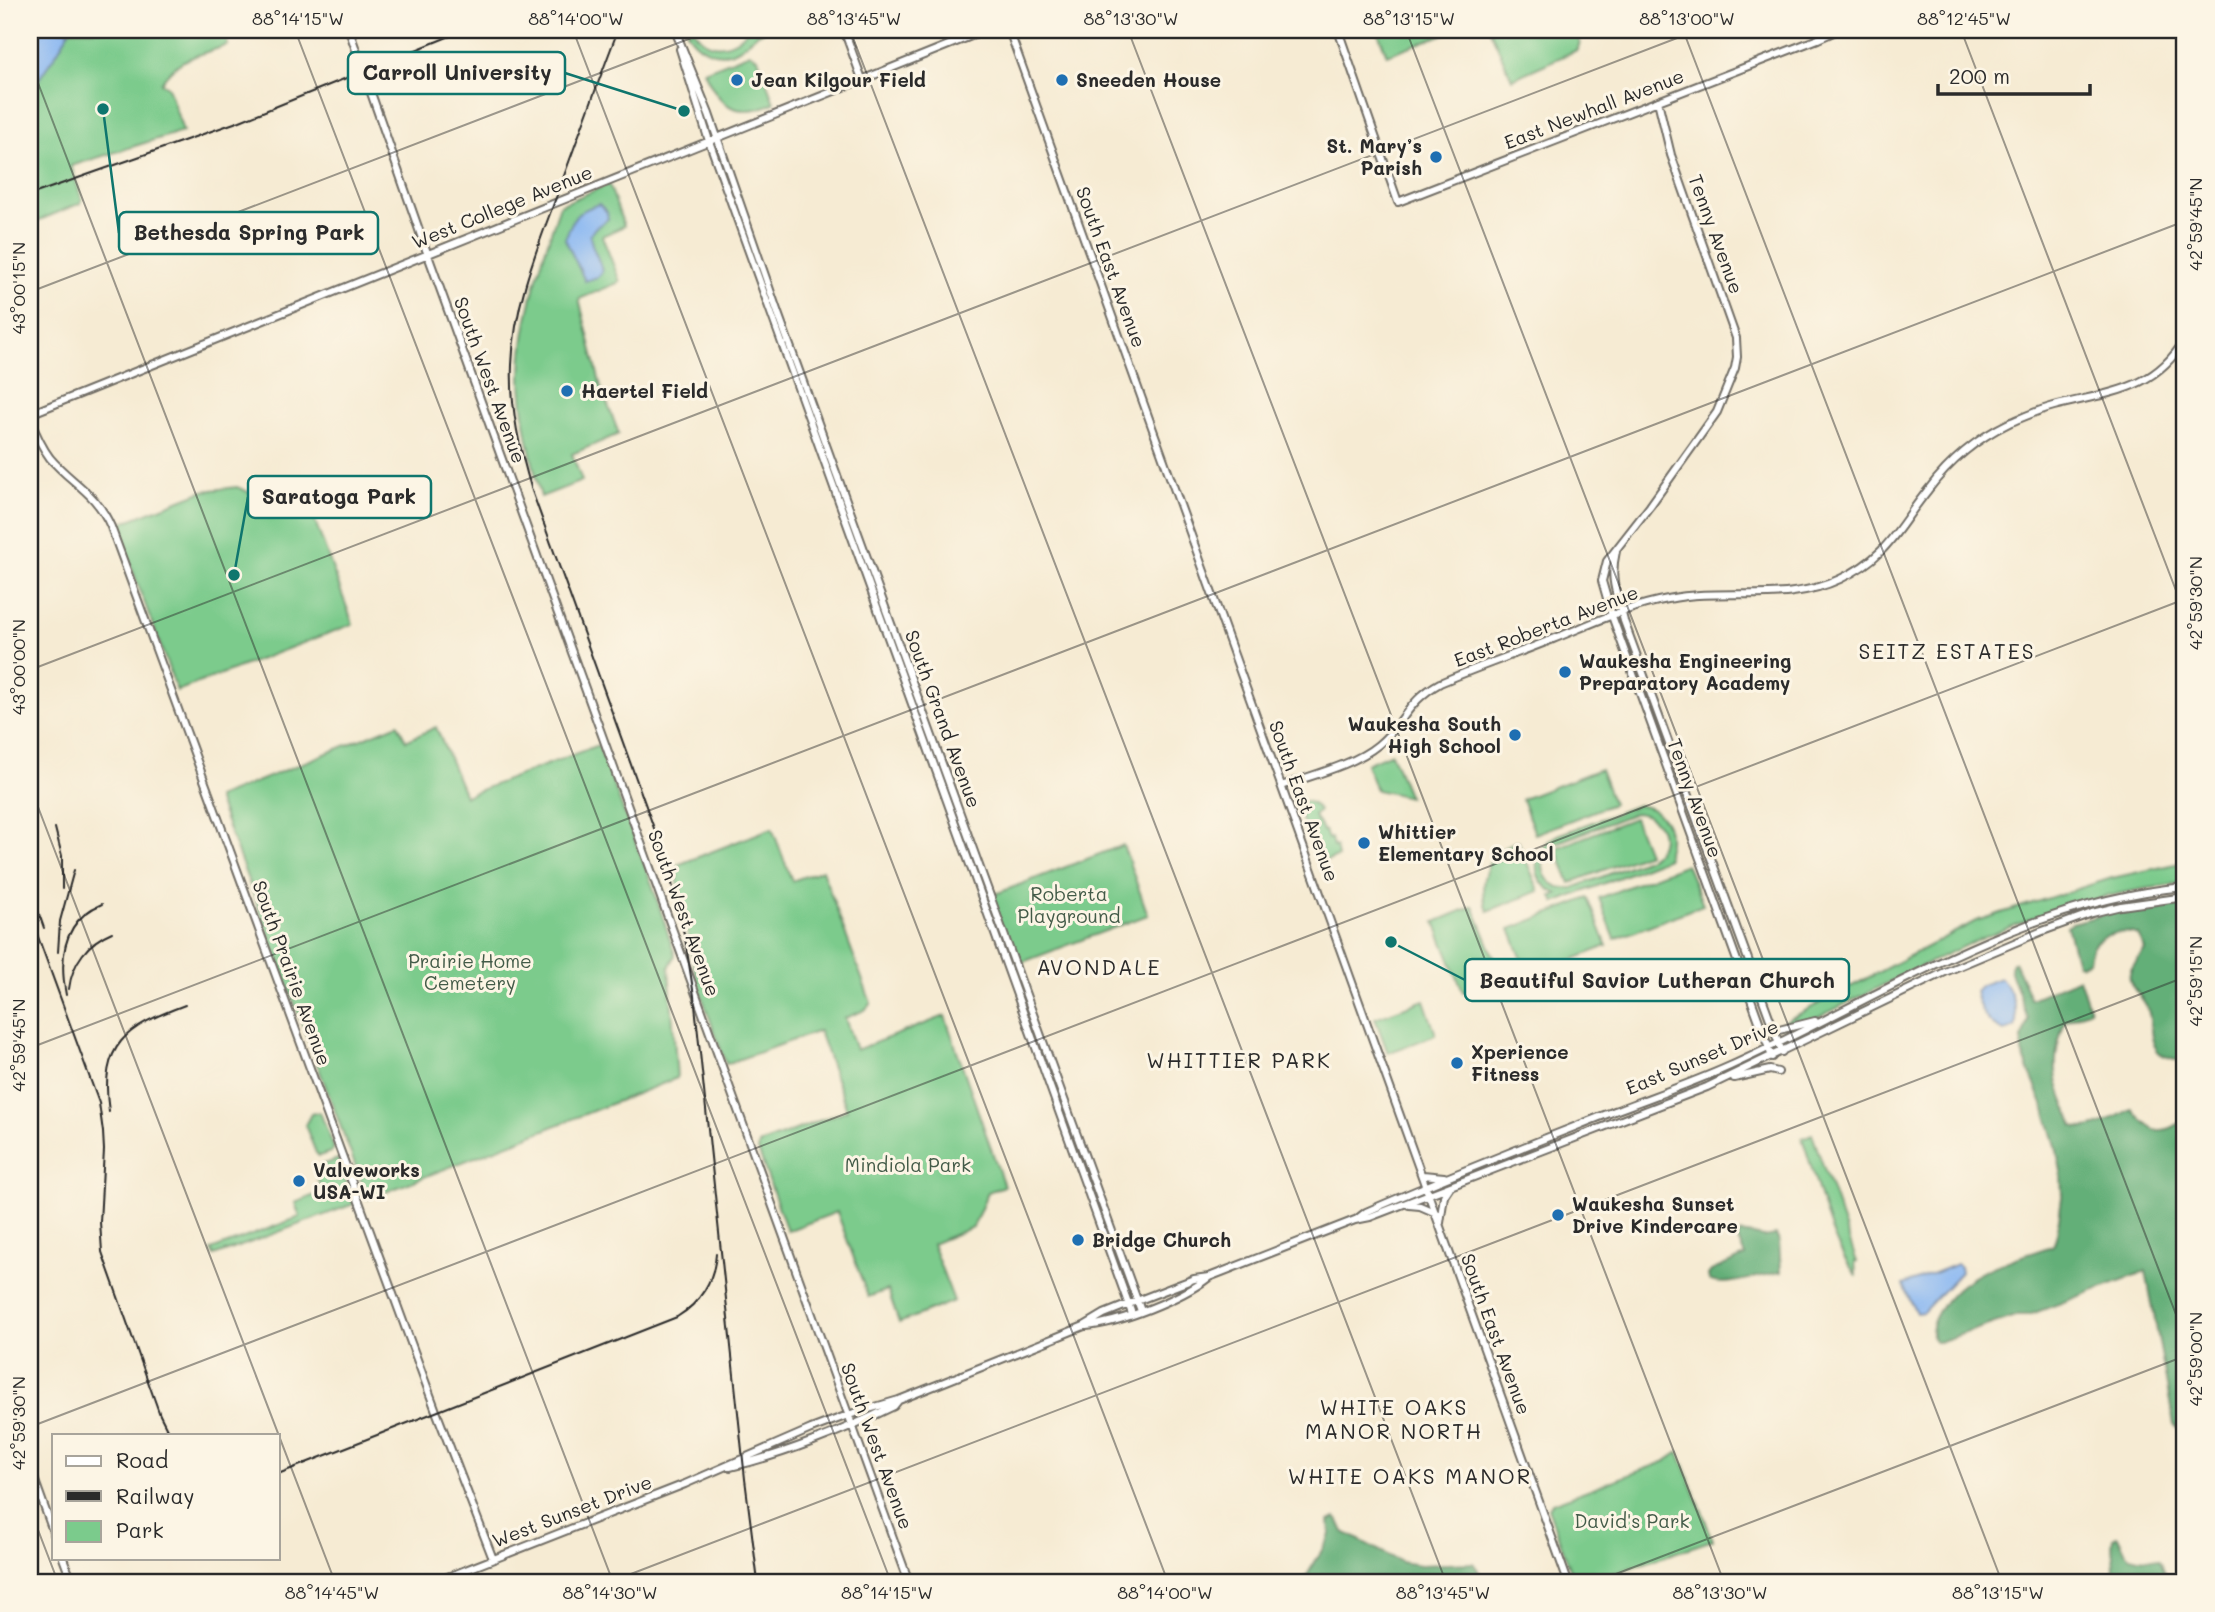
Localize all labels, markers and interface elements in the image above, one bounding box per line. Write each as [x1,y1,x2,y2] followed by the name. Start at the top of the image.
[252,6,344,30] text: 88°14'15"W
[528,6,624,30] text: 88°14'00"W
[807,6,901,30] text: 88°13'45"W
[1083,6,1179,30] text: 88°13'30"W
[1363,6,1455,30] text: 88°13'15"W
[1639,6,1735,30] text: 88°13'00"W
[1917,6,2011,30] text: 88°12'45"W
[348,52,565,94] callout: Carroll University
[1938,52,2091,96] scale bar
[362,58,552,86] text: Carroll University
[1949,62,2010,89] text: 200 m
[1500,63,1687,154] street label: East Newhall Avenue
[751,67,926,92] place label: Jean Kilgour Field
[1076,67,1221,92] place label: Sneeden House
[729,72,745,88] marker: Jean Kilgour Field
[1054,72,1070,88] marker: Sneeden House
[1327,133,1422,180] place label: St. Mary’s Parish
[1428,149,1444,165] marker: St. Mary’s Parish
[408,159,596,254] street label: West College Avenue
[1683,171,1750,297] street label: Tenny Avenue
[2183,177,2207,271] text: 42°59'45"N
[1071,183,1152,351] street label: South East Avenue
[119,212,378,254] callout: Bethesda Spring Park
[133,218,365,245] text: Bethesda Spring Park
[6,242,30,334] text: 43°00'15"N
[449,293,532,467] street label: South West Avenue
[581,378,708,403] place label: Haertel Field
[559,383,575,399] marker: Haertel Field
[248,476,431,518] callout: Saratoga Park
[262,482,416,509] text: Saratoga Park
[2183,556,2207,650] text: 42°59'30"N
[1450,579,1641,672] street label: East Roberta Avenue
[6,619,30,715] text: 43°00'00"N
[900,627,987,811] street label: South Grand Avenue
[1858,637,2036,664] district label: SEITZ ESTATES
[1579,648,1791,695] place label: Waukesha Engineering Preparatory Academy
[1557,664,1573,680] marker: Waukesha Engineering Preparatory Academy
[1348,711,1501,758] place label: Waukesha South High School
[1264,717,1345,885] street label: South East Avenue
[1507,727,1523,743] marker: Waukesha South High School
[1662,735,1729,861] street label: Tenny Avenue
[1378,819,1554,866] place label: Whittier Elementary School
[643,826,726,1000] street label: South West Avenue
[1356,835,1372,851] marker: Whittier Elementary School
[247,877,338,1069] street label: South Prairie Avenue
[1018,881,1120,928] park label: Roberta Playground
[2183,936,2207,1026] text: 42°59'15"N
[408,948,532,995] park label: Prairie Home Cemetery
[1036,953,1162,980] district label: AVONDALE
[1465,959,1849,1001] callout: Beautiful Savior Lutheran Church
[1479,966,1835,993] text: Beautiful Savior Lutheran Church
[6,998,30,1092] text: 42°59'45"N
[1622,1013,1782,1100] street label: East Sunset Drive
[1471,1039,1569,1086] place label: Xperience Fitness
[1146,1046,1332,1073] district label: WHITTIER PARK
[1449,1055,1465,1071] marker: Xperience Fitness
[845,1152,971,1177] park label: Mindiola Park
[313,1157,420,1204] place label: Valveworks USA-WI
[291,1173,307,1189] marker: Valveworks USA-WI
[1572,1191,1738,1238] place label: Waukesha Sunset Drive Kindercare
[1550,1207,1566,1223] marker: Waukesha Sunset Drive Kindercare
[1092,1227,1231,1252] place label: Bridge Church
[1070,1232,1086,1248] marker: Bridge Church
[1456,1250,1537,1418] street label: South East Avenue
[2183,1312,2207,1406] text: 42°59'00"N
[836,1359,919,1533] street label: South West Avenue
[6,1376,30,1470] text: 42°59'30"N
[1305,1393,1483,1444] district label: WHITE OAKS MANOR NORTH
[52,1434,280,1560] legend
[116,1446,168,1473] text: Road
[1288,1462,1532,1489] district label: WHITE OAKS MANOR
[488,1469,655,1553] street label: West Sunset Drive
[116,1482,195,1509] text: Railway
[1574,1508,1690,1533] park label: David's Park
[116,1516,164,1543] text: Park
[285,1580,379,1604] text: 88°14'45"W
[562,1580,658,1604] text: 88°14'30"W
[841,1580,933,1604] text: 88°14'15"W
[1117,1580,1213,1604] text: 88°14'00"W
[1396,1580,1490,1604] text: 88°13'45"W
[1672,1580,1768,1604] text: 88°13'30"W
[1952,1580,2044,1604] text: 88°13'15"W

